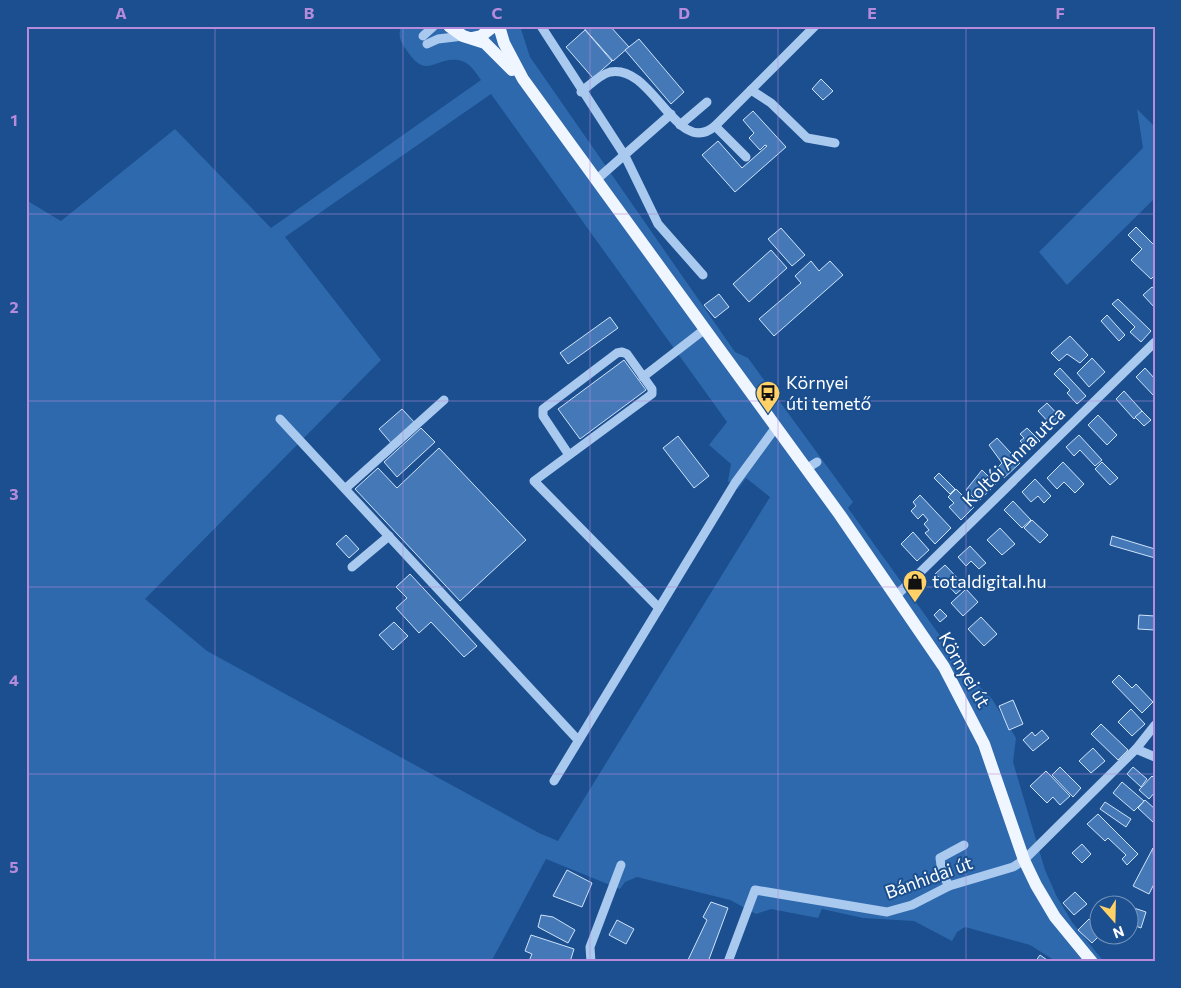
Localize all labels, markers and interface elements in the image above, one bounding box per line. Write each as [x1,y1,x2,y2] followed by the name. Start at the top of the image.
[115,3,127,22] text: A
[304,3,315,22] text: B
[492,3,503,22] text: C
[678,3,690,22] text: D
[867,3,877,22] text: E
[1055,3,1065,22] text: F
[10,110,18,129] text: 1
[9,297,19,316] text: 2
[786,371,872,414] place label: Környei úti temető
[755,380,781,414] bus stop icon: Környei úti temető
[957,402,1069,511] street label: Koltói Anna utca
[9,484,19,503] text: 3
[902,569,928,603] shop icon: totaldigital.hu
[932,570,1047,592] place label: totaldigital.hu
[934,628,995,711] street label: Környei út
[9,670,19,689] text: 4
[882,851,975,903] street label: Bánhidai út
[9,857,19,876] text: 5
[1088,896,1138,946] north arrow
[1111,923,1126,942] text: N

